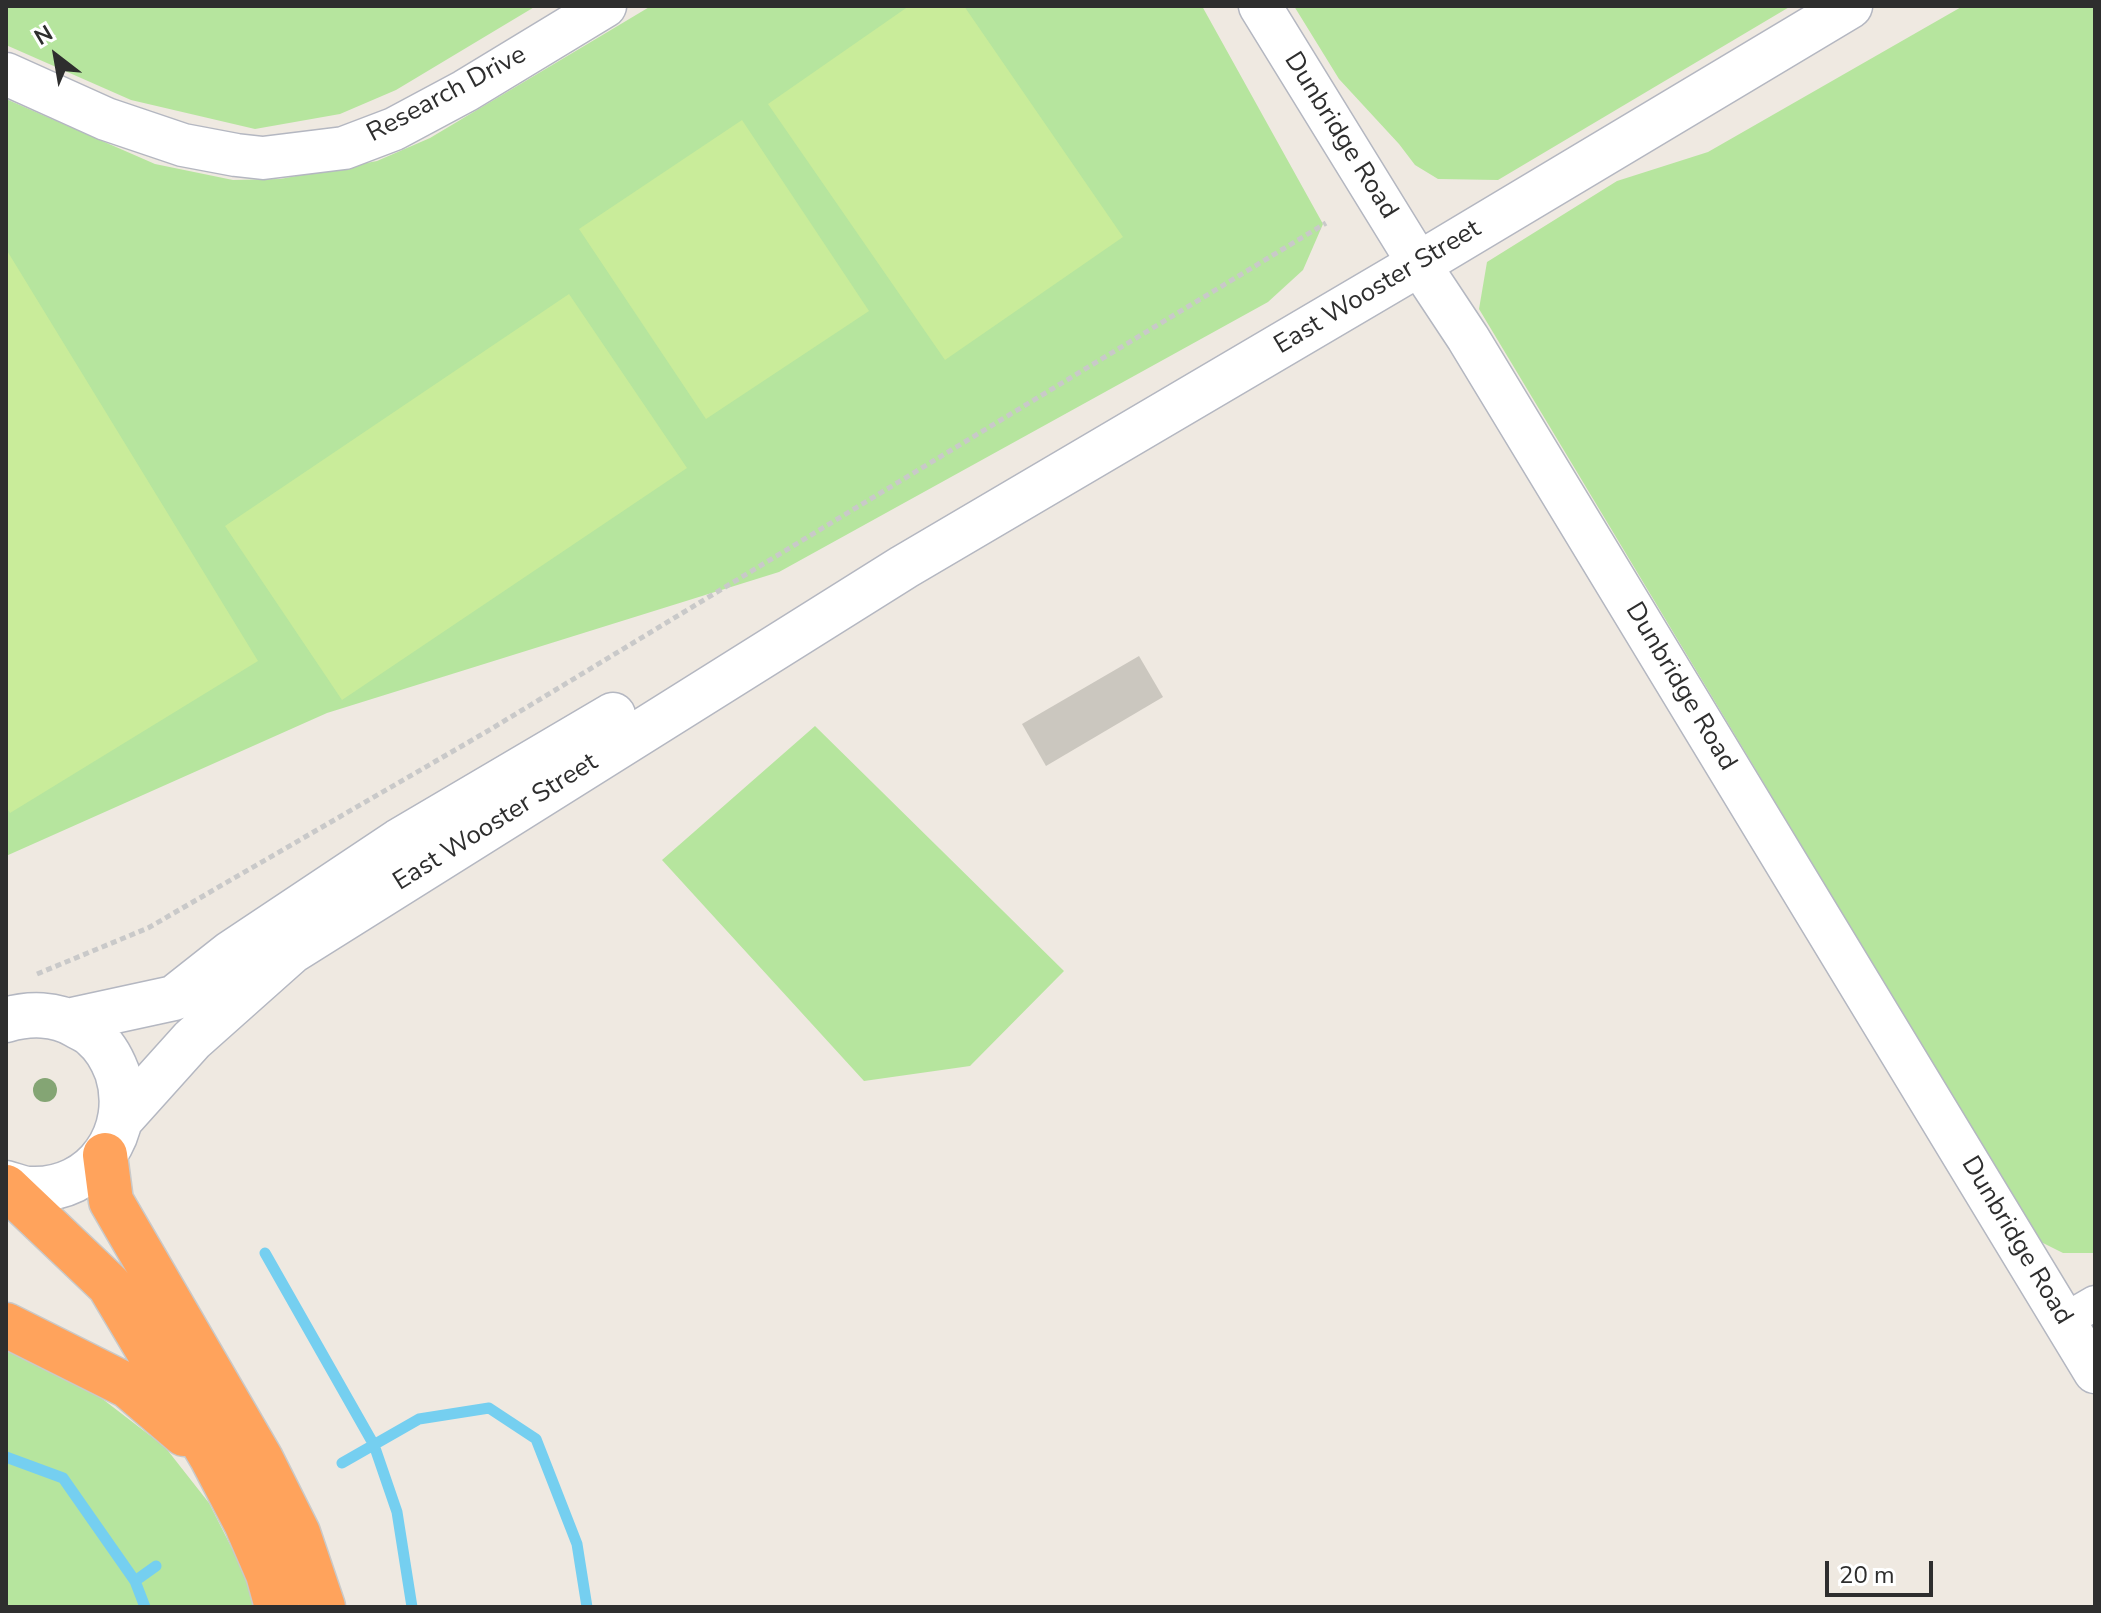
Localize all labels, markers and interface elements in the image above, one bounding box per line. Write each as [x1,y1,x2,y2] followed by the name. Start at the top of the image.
[16,16,96,96] north arrow
[29,18,58,53] text: N
[362,40,532,150] street label: Research Drive
[1276,47,1404,225] street label: Dunbridge Road
[1269,214,1487,362] street label: East Wooster Street
[1618,597,1742,777] street label: Dunbridge Road
[388,748,604,898] street label: East Wooster Street
[1954,1151,2078,1331] street label: Dunbridge Road
[1829,1545,1937,1595] scale bar
[1839,1559,1895,1591] text: 20 m

